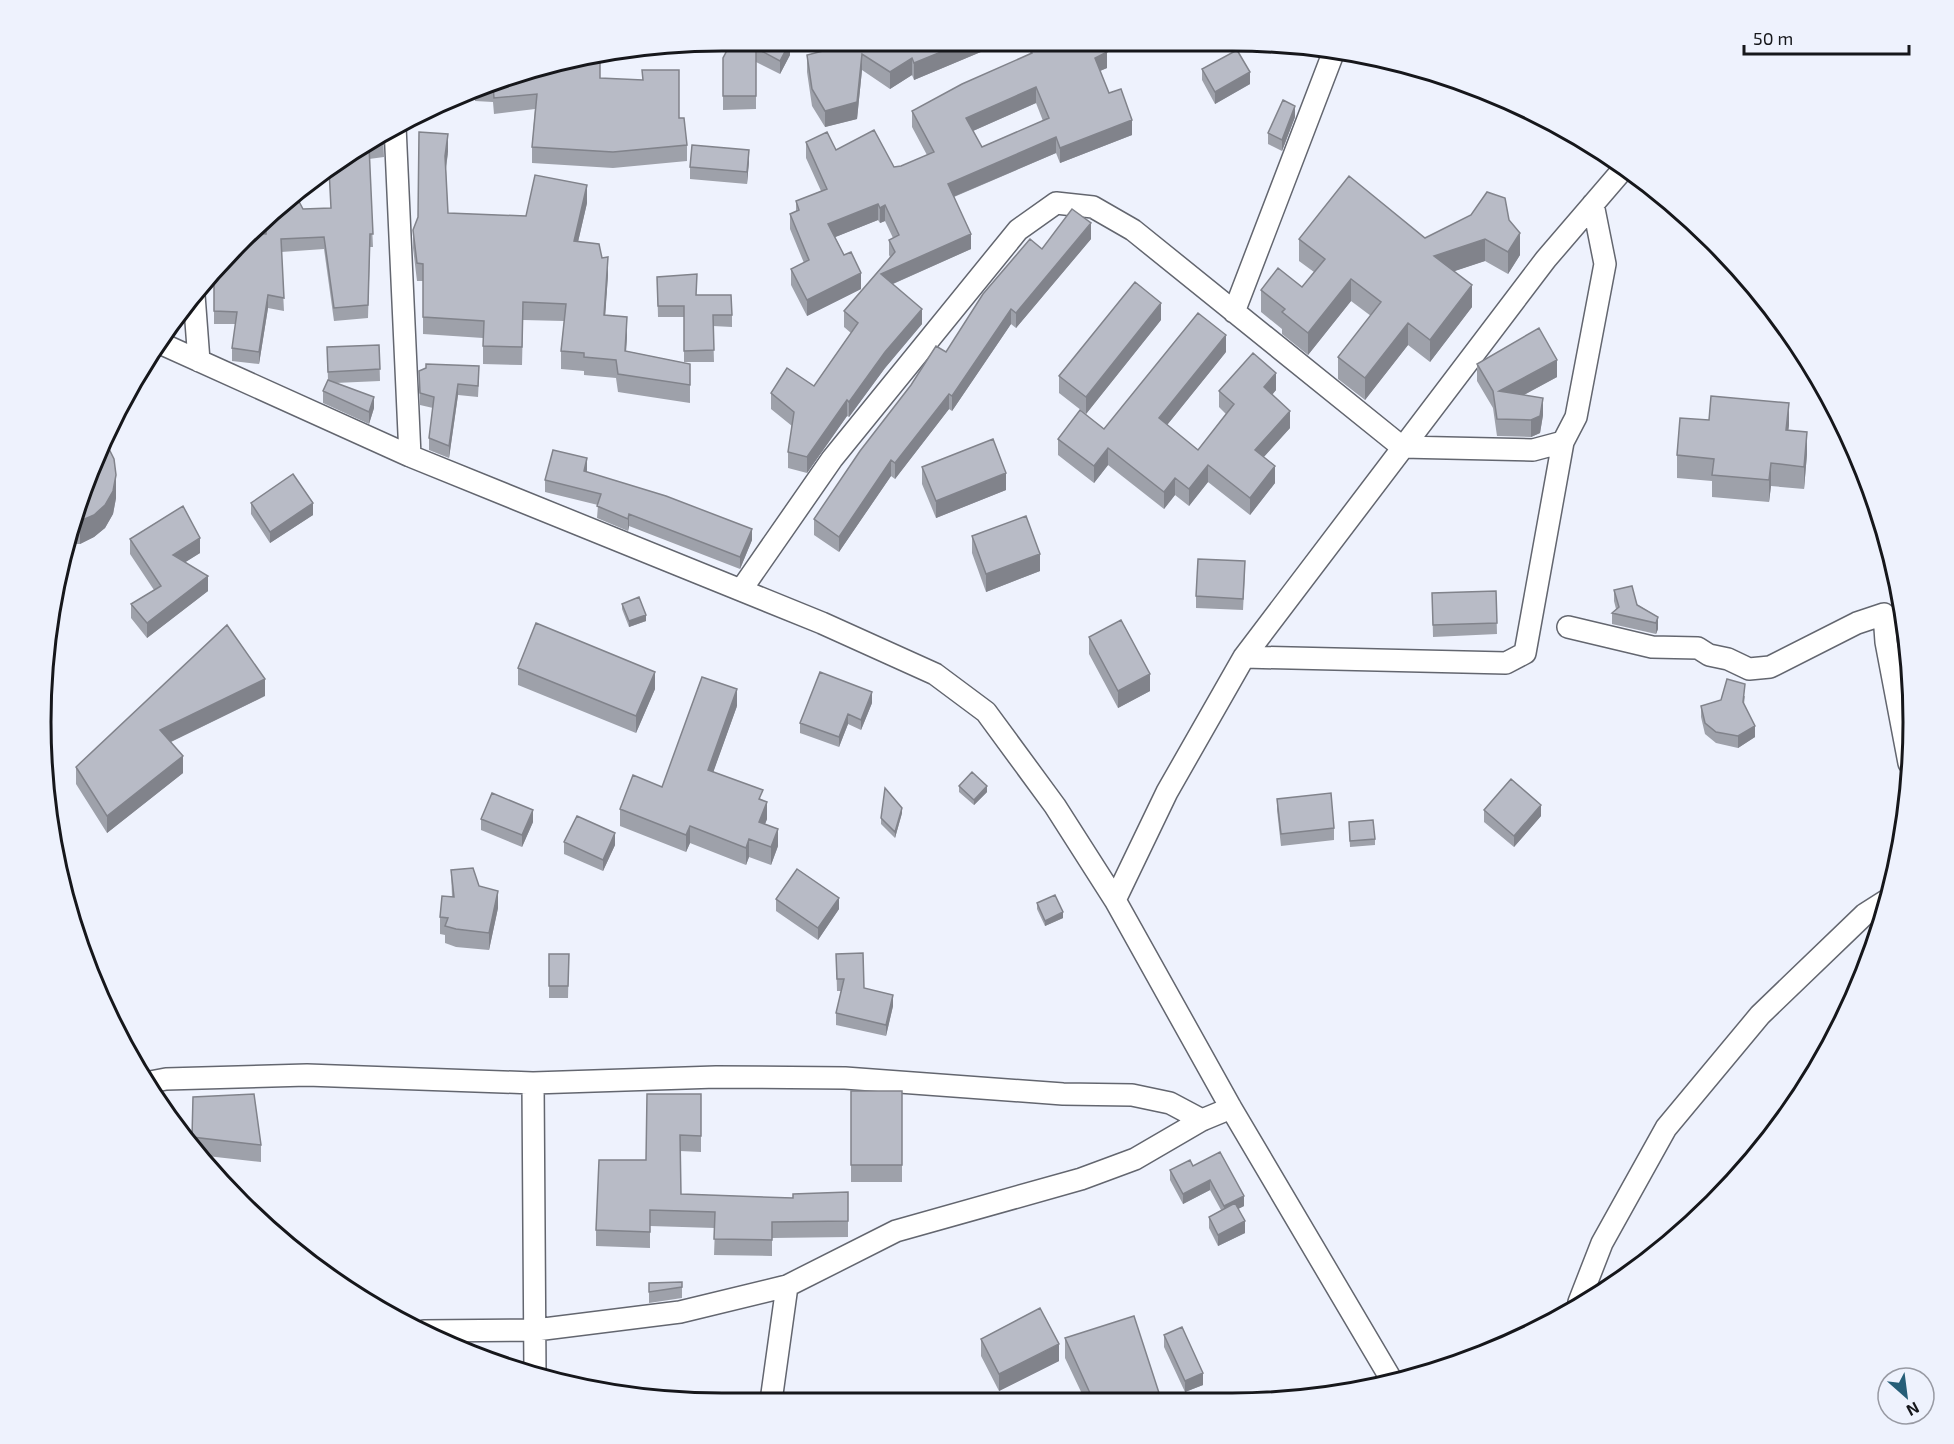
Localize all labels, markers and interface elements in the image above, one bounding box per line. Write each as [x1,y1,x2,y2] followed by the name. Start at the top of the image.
[1744,18,1909,56] scale bar
[1753,27,1793,49] text: 50 m
[1876,1366,1936,1426] north arrow
[1904,1399,1923,1421] text: N

